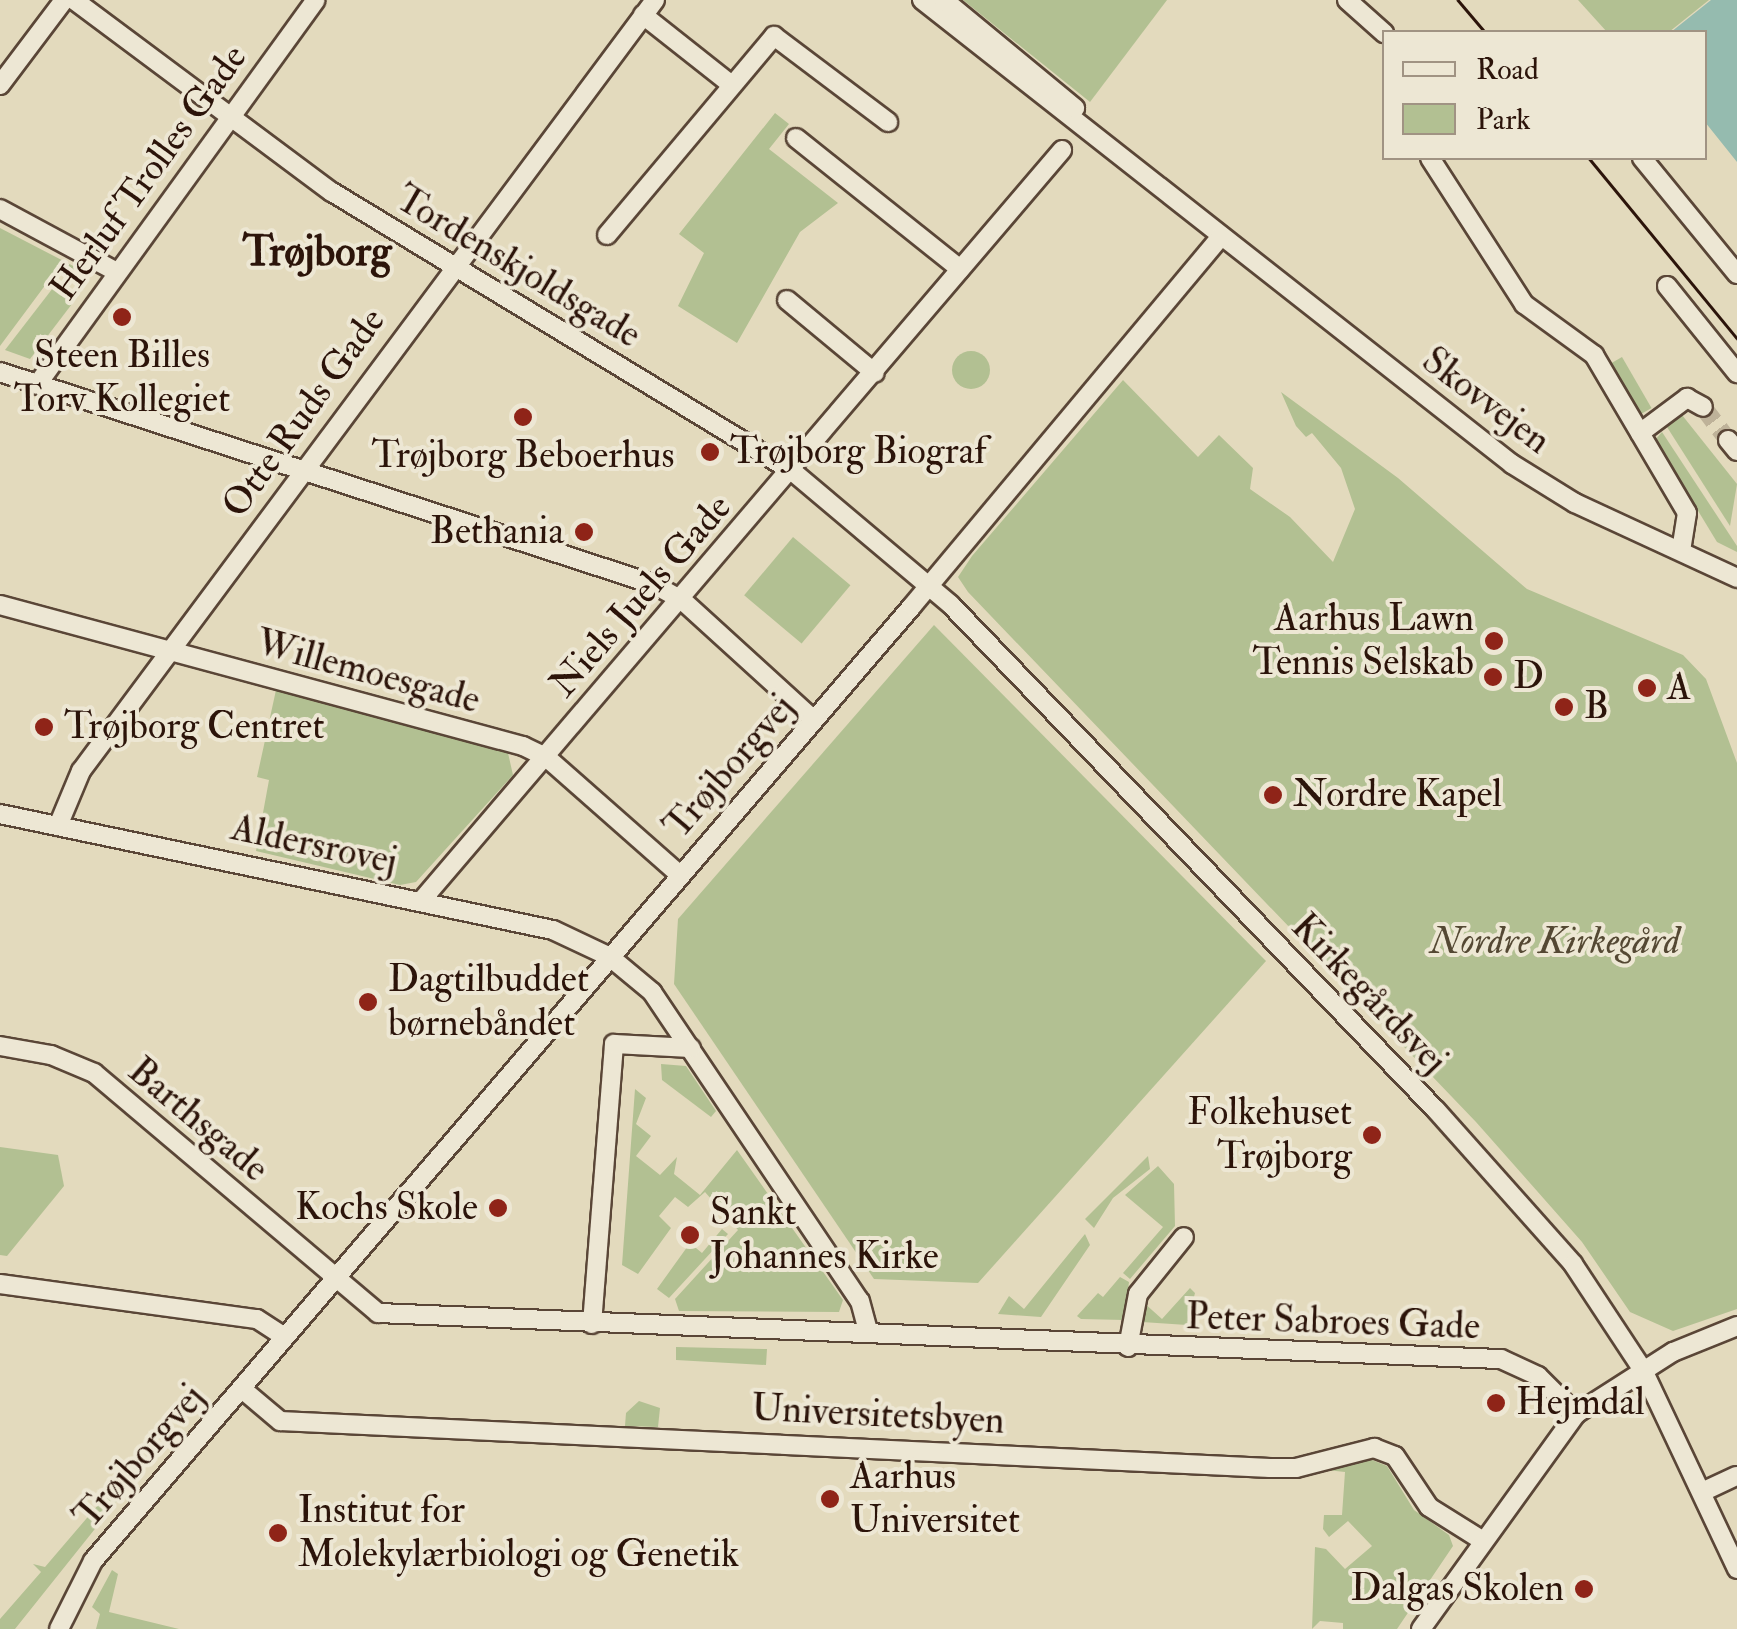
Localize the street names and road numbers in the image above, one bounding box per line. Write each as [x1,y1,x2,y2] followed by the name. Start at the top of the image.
[41,36,257,310] street label: Herluf Trolles Gade
[387,176,649,358] street label: Tordenskjoldsgade
[213,299,395,527] street label: Otte Ruds Gade
[1413,338,1559,464] street label: Skovvejen
[541,485,741,707] street label: Niels Juels Gade
[251,620,485,724] street label: Willemoesgade
[655,686,805,848] street label: Trøjborgvej
[227,805,401,885] street label: Aldersrovej
[1281,904,1457,1084] street label: Kirkegårdsvej
[119,1048,277,1192] street label: Barthsgade
[1185,1294,1481,1350] street label: Peter Sabroes Gade
[65,1376,215,1538] street label: Trøjborgvej
[750,1386,1006,1444] street label: Universitetsbyen

